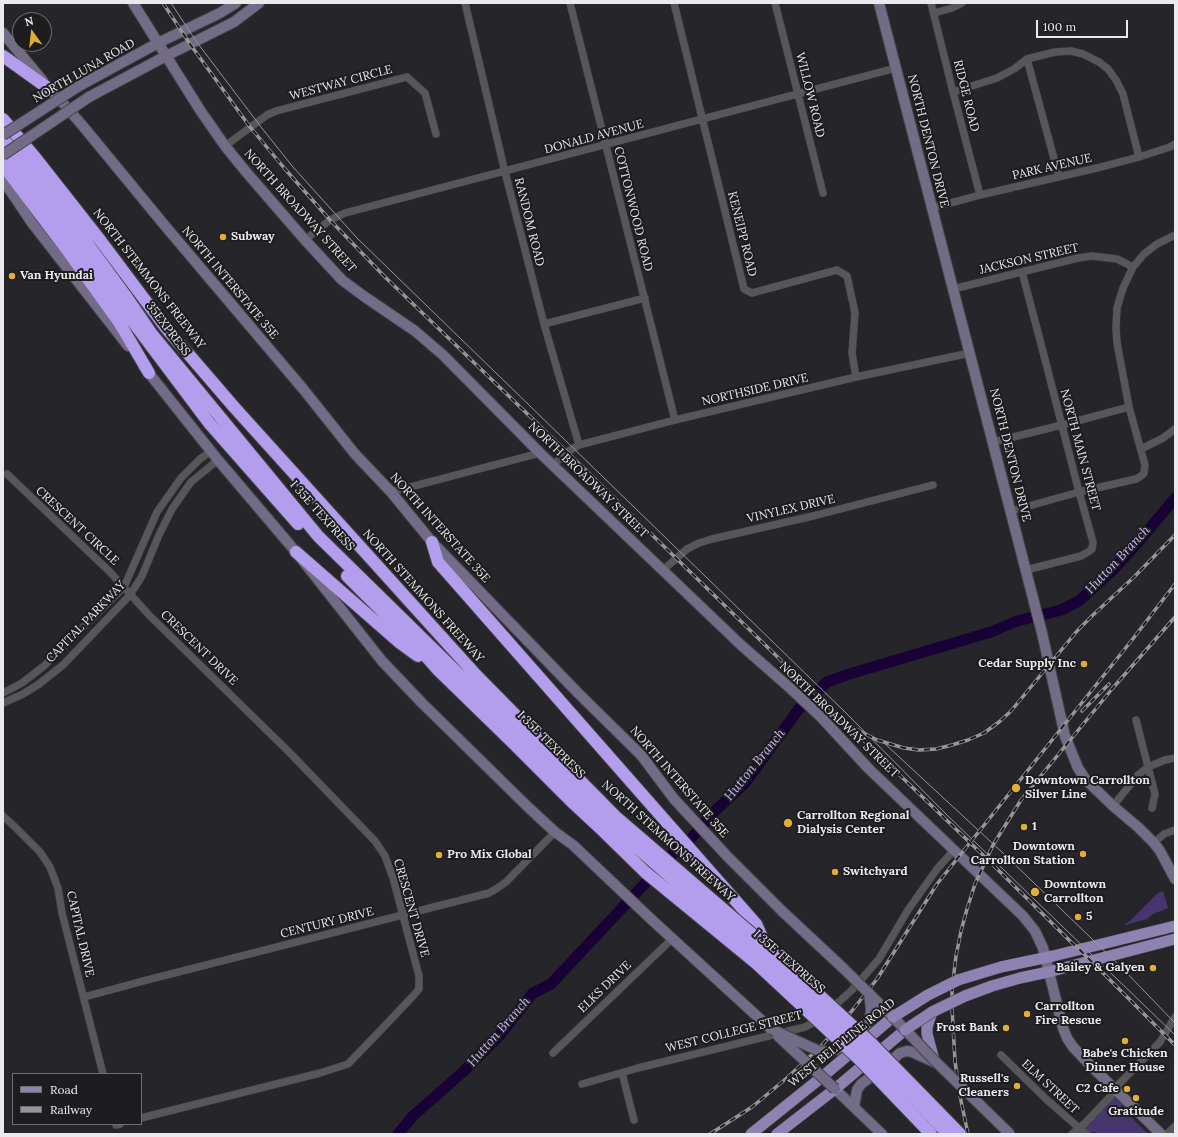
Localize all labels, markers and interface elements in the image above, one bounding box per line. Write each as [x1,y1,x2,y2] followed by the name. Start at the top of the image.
[12,12,52,52] north arrow
[1038,12,1130,38] scale bar
[23,14,35,29] text: N
[1043,19,1076,34] text: 100 m
[31,36,137,106] street label: NORTH LUNA ROAD
[792,51,828,139] street label: WILLOW ROAD
[950,59,982,133] street label: RIDGE ROAD
[288,62,394,104] street label: WESTWAY CIRCLE
[904,73,952,209] street label: NORTH DENTON DRIVE
[543,117,645,157] street label: DONALD AVENUE
[611,145,655,273] street label: COTTONWOOD ROAD
[241,146,359,276] street label: NORTH BROADWAY STREET
[1011,151,1093,183] street label: PARK AVENUE
[511,176,547,268] street label: RANDOM ROAD
[724,190,760,278] street label: KENEIPP ROAD
[90,206,208,352] street label: NORTH STEMMONS FREEWAY
[179,224,281,342] street label: NORTH INTERSTATE 35E
[231,230,275,244] place label: Subway
[218,232,228,242] marker: Subway
[978,241,1080,277] street label: JACKSON STREET
[20,269,93,283] place label: Van Hyundai
[7,271,17,281] marker: Van Hyundai
[143,299,193,359] street label: 35EXPRESS
[700,371,810,409] street label: NORTHSIDE DRIVE
[986,387,1034,523] street label: NORTH DENTON DRIVE
[1057,387,1103,513] street label: NORTH MAIN STREET
[525,419,651,541] street label: NORTH BROADWAY STREET
[387,470,493,586] street label: NORTH INTERSTATE 35E
[287,478,357,554] street label: I 35E TEXPRESS
[32,484,122,568] street label: CRESCENT CIRCLE
[746,492,836,526] street label: VINYLEX DRIVE
[1082,523,1154,597] water label: Hutton Branch
[359,527,487,665] street label: NORTH STEMMONS FREEWAY
[43,578,129,666] street label: CAPITAL PARKWAY
[157,607,241,689] street label: CRESCENT DRIVE
[978,657,1076,671] place label: Cedar Supply Inc
[776,659,902,781] street label: NORTH BROADWAY STREET
[1079,659,1089,669] marker: Cedar Supply Inc
[514,708,588,782] street label: I 35E TEXPRESS
[627,724,731,840] street label: NORTH INTERSTATE 35E
[721,726,789,804] water label: Hutton Branch
[1025,774,1150,802] place label: Downtown Carrollton Silver Line
[599,777,737,905] street label: NORTH STEMMONS FREEWAY
[1010,782,1022,794] marker: Downtown Carrollton Silver Line
[797,809,910,837] place label: Carrollton Regional Dialysis Center
[782,817,794,829] marker: Carrollton Regional Dialysis Center
[1032,820,1037,834] place label: 1
[1019,822,1029,832] marker: 1
[971,840,1075,868] place label: Downtown Carrollton Station
[447,848,532,862] place label: Pro Mix Global
[1078,849,1088,859] marker: Downtown Carrollton Station
[434,850,444,860] marker: Pro Mix Global
[390,857,432,959] street label: CRESCENT DRIVE
[843,865,908,879] place label: Switchyard
[830,867,840,877] marker: Switchyard
[1044,878,1106,906] place label: Downtown Carrollton
[1029,886,1041,898] marker: Downtown Carrollton
[63,890,97,978] street label: CAPITAL DRIVE
[279,904,375,942] street label: CENTURY DRIVE
[1086,910,1092,924] place label: 5
[1073,912,1083,922] marker: 5
[750,927,828,997] street label: I 35E TEXPRESS
[575,958,635,1016] street label: ELKS DRIVE
[1056,961,1145,975] place label: Bailey & Galyen
[1148,963,1158,973] marker: Bailey & Galyen
[464,994,534,1070] water label: Hutton Branch
[786,996,898,1090] street label: WEST BELT LINE ROAD
[1035,1000,1101,1028] place label: Carrollton Fire Rescue
[664,1008,804,1056] street label: WEST COLLEGE STREET
[1022,1009,1032,1019] marker: Carrollton Fire Rescue
[936,1021,998,1035] place label: Frost Bank
[1001,1023,1011,1033] marker: Frost Bank
[1120,1036,1130,1046] marker: Babe's Chicken Dinner House
[1082,1047,1168,1075] place label: Babe's Chicken Dinner House
[1018,1057,1082,1117] street label: ELM STREET
[959,1072,1009,1100] place label: Russell's Cleaners
[12,1073,142,1125] legend
[1012,1081,1022,1091] marker: Russell's Cleaners
[50,1082,78,1097] text: Road
[1076,1082,1119,1096] place label: C2 Cafe
[1122,1084,1132,1094] marker: C2 Cafe
[1131,1093,1141,1103] marker: Gratitude
[50,1102,92,1117] text: Railway
[1108,1105,1164,1119] place label: Gratitude

